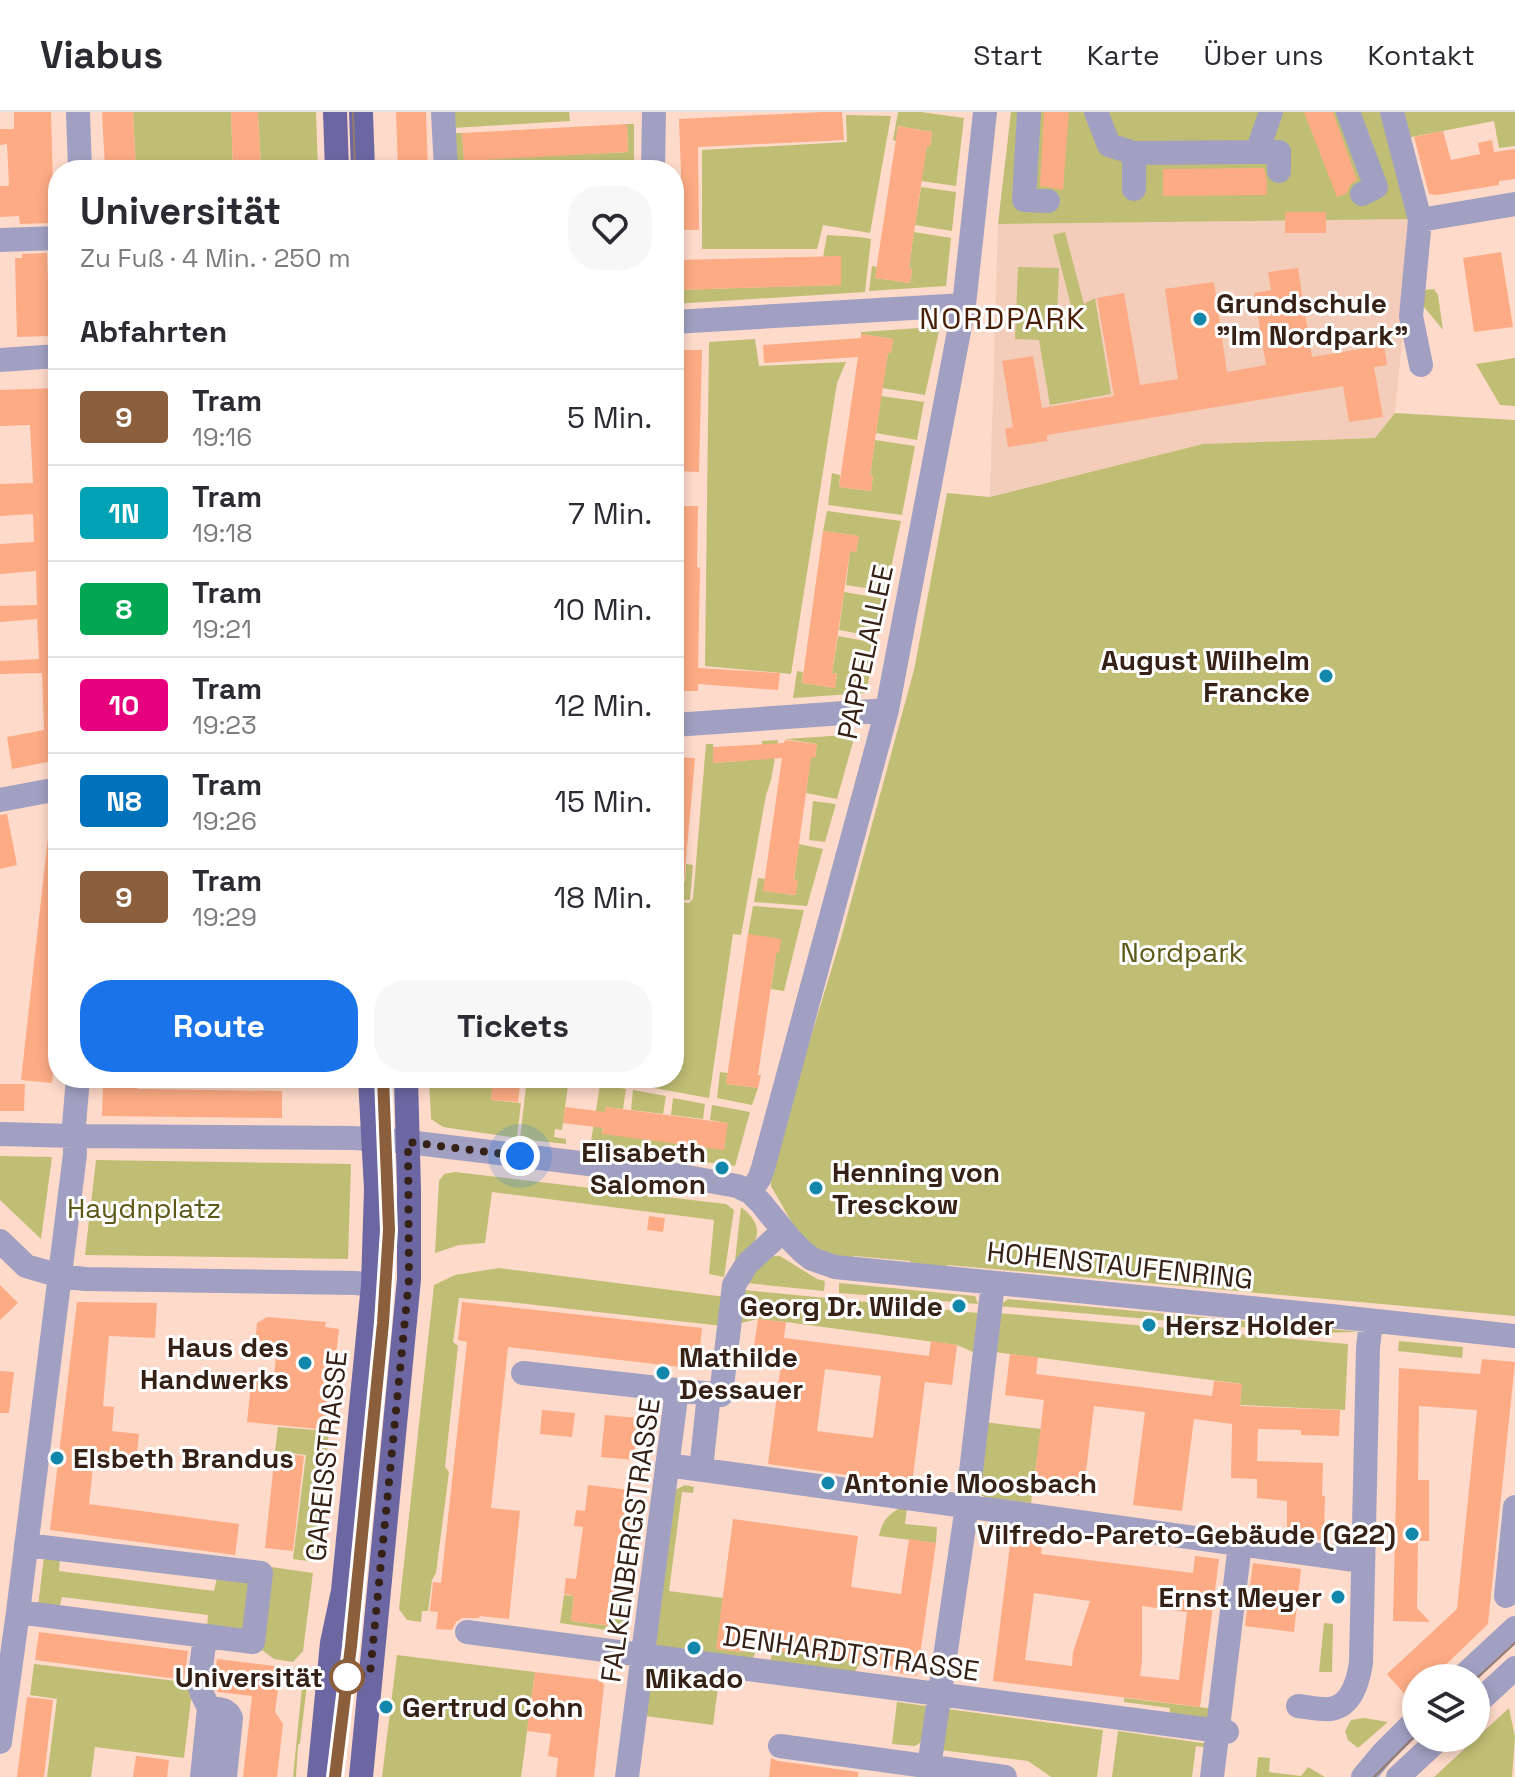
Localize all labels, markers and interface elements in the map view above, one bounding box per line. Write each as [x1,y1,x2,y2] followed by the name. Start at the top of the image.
[40,31,163,79] text: Viabus
[973,37,1043,73] text: Start
[1087,37,1159,73] text: Karte
[1203,37,1324,73] text: Über uns
[1368,37,1475,73] text: Kontakt
[568,186,652,270] button: heart
[80,187,281,235] text: Universität
[80,241,351,275] text: Zu Fuß · 4 Min. · 250 m
[1216,285,1408,353] place label: Grundschule "Im Nordpark"
[919,299,1087,338] district label: NORDPARK
[1191,310,1209,328] marker: Grundschule "Im Nordpark"
[80,312,227,351] text: Abfahrten
[192,381,262,420] text: Tram
[567,398,652,437] text: 5 Min.
[115,399,133,435] text: 9
[192,420,252,454] text: 19:16
[192,477,262,516] text: Tram
[568,494,652,533] text: 7 Min.
[108,495,140,531] text: 1N
[192,516,252,550] text: 19:18
[829,562,901,742] street label: PAPPELALLEE
[192,573,262,612] text: Tram
[553,590,652,629] text: 10 Min.
[116,591,132,627] text: 8
[192,612,252,646] text: 19:21
[1101,642,1310,710] place label: August Wilhelm Francke
[1317,667,1335,685] marker: August Wilhelm Francke
[192,669,262,708] text: Tram
[554,686,652,725] text: 12 Min.
[109,687,139,723] text: 10
[192,708,257,742] text: 19:23
[192,765,262,804] text: Tram
[555,782,652,821] text: 15 Min.
[106,783,142,819] text: N8
[192,804,257,838] text: 19:26
[192,861,262,900] text: Tram
[554,878,652,917] text: 18 Min.
[115,879,133,915] text: 9
[192,900,257,934] text: 19:29
[1120,934,1244,970] park label: Nordpark
[80,980,358,1072] button: Route
[374,980,652,1072] button: Tickets
[581,1134,706,1202] place label: Elisabeth Salomon
[500,1136,540,1176] your location
[832,1154,1000,1222] place label: Henning von Tresckow
[713,1159,731,1177] marker: Elisabeth Salomon
[807,1179,825,1197] marker: Henning von Tresckow
[67,1190,221,1226] park label: Haydnplatz
[985,1233,1255,1297] street label: HOHENSTAUFENRING
[740,1288,943,1324] place label: Georg Dr. Wilde
[950,1297,968,1315] marker: Georg Dr. Wilde
[1165,1307,1335,1343] place label: Hersz Holder
[1140,1316,1158,1334] marker: Hersz Holder
[140,1329,289,1397] place label: Haus des Handwerks
[679,1339,803,1407] place label: Mathilde Dessauer
[297,1349,355,1563] street label: GAREISSTRASSE
[296,1354,314,1372] marker: Haus des Handwerks
[654,1364,672,1382] marker: Mathilde Dessauer
[592,1395,668,1685] street label: FALKENBERGSTRASSE
[73,1440,294,1476] place label: Elsbeth Brandus
[48,1449,66,1467] marker: Elsbeth Brandus
[844,1465,1097,1501] place label: Antonie Moosbach
[819,1474,837,1492] marker: Antonie Moosbach
[977,1516,1396,1552] place label: Vilfredo-Pareto-Gebäude (G22)
[1403,1525,1421,1543] marker: Vilfredo-Pareto-Gebäude (G22)
[1159,1579,1322,1615] place label: Ernst Meyer
[1329,1588,1347,1606] marker: Ernst Meyer
[721,1617,981,1689] street label: DENHARDTSTRASSE
[685,1639,703,1657] marker: Mikado
[175,1659,323,1695] place label: Universität
[330,1660,364,1694] marker: Universität
[645,1660,743,1696] place label: Mikado
[1402,1664,1490,1752] map controls
[1402,1664,1490,1752] button: layers
[402,1689,584,1725] place label: Gertrud Cohn
[377,1698,395,1716] marker: Gertrud Cohn

